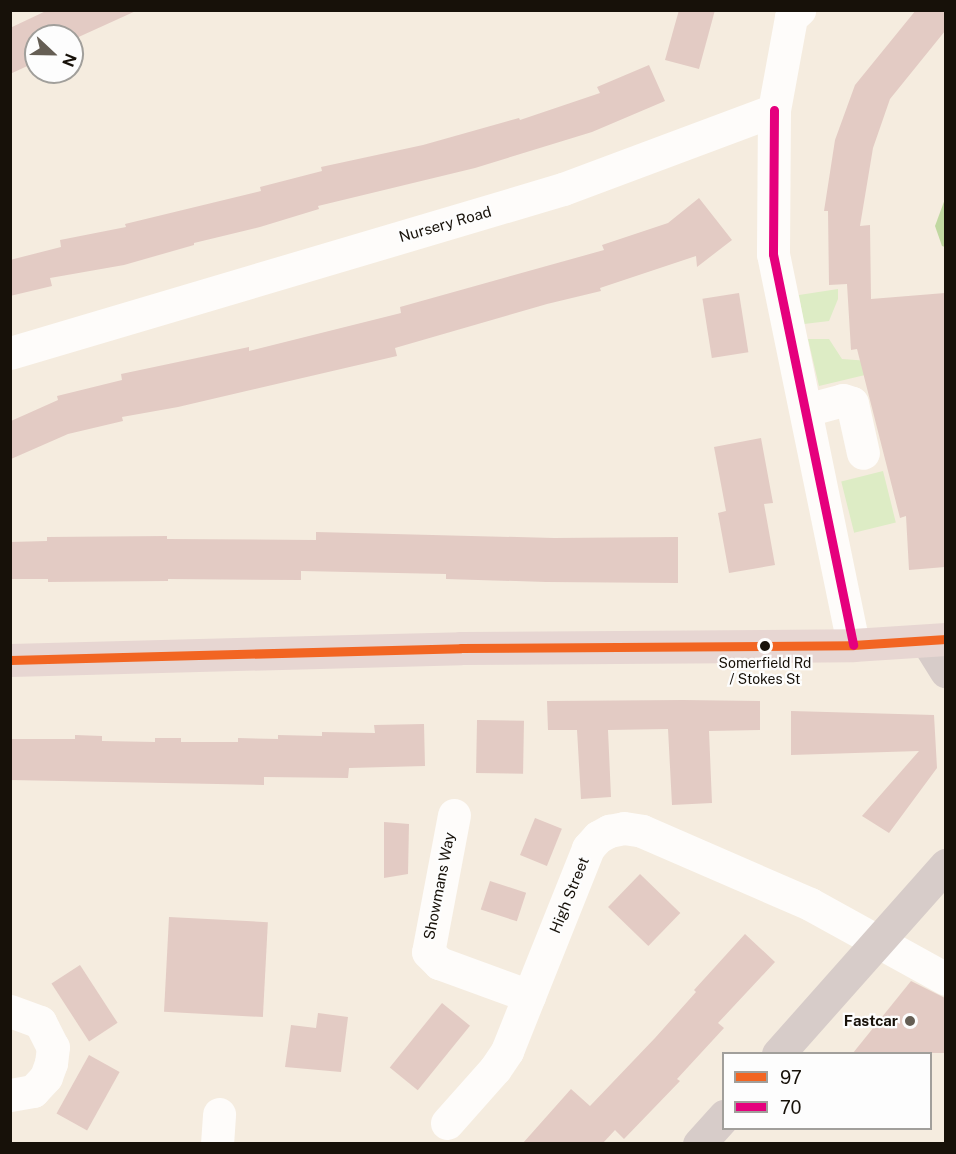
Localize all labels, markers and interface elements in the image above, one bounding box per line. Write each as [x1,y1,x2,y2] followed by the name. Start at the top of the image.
[24,24,84,84] north arrow
[58,51,80,70] text: N
[397,202,493,246] street label: Nursery Road
[759,640,771,652] marker: Somerfield Rd / Stokes St
[719,655,811,688] place label: Somerfield Rd / Stokes St
[420,831,458,941] street label: Showmans Way
[546,854,592,936] street label: High Street
[844,1012,898,1030] place label: Fastcar
[903,1014,917,1028] marker: Fastcar
[722,1052,932,1130] legend
[780,1067,802,1088] text: 97
[780,1097,801,1118] text: 70

